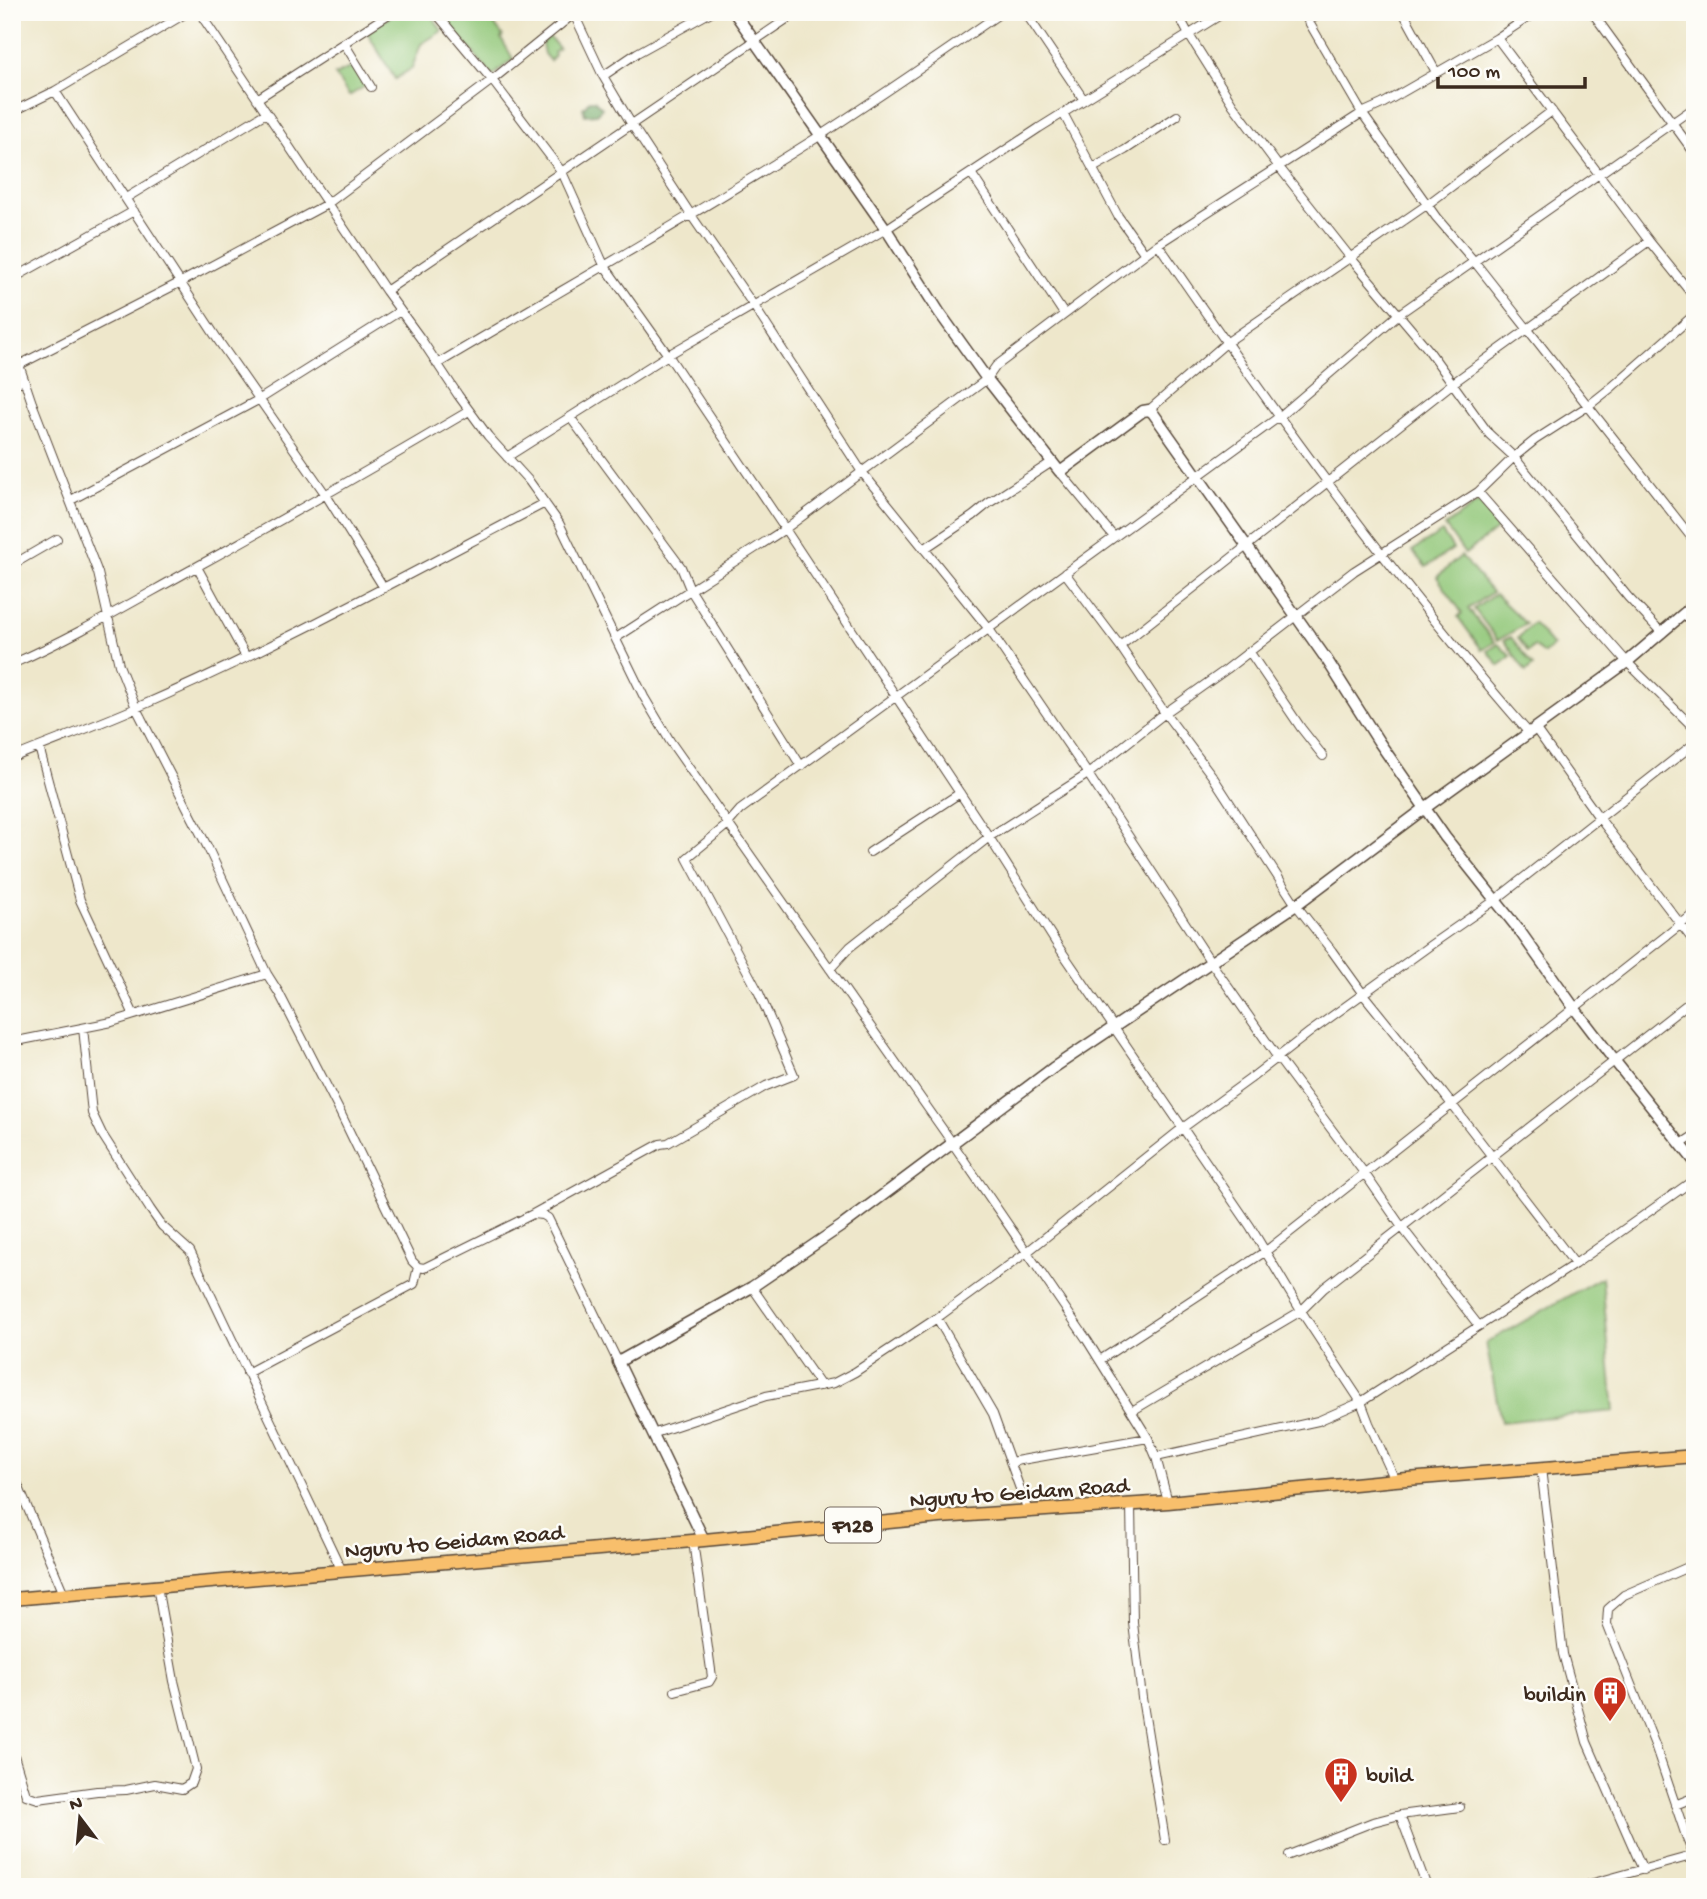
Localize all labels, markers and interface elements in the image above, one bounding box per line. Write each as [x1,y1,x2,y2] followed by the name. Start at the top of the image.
[1438,46,1584,90] scale bar
[1447,61,1500,86] text: 100 m
[909,1473,1131,1516] street label: Nguru to Geidam Road
[825,1508,881,1542] road number: F128
[344,1520,566,1567] street label: Nguru to Geidam Road
[1591,1674,1629,1723] building icon: buildin
[1524,1683,1586,1710] place label: buildin
[1322,1755,1360,1804] building icon: build
[1366,1764,1414,1791] place label: build
[46,1784,116,1854] north arrow
[67,1792,85,1818] text: N

